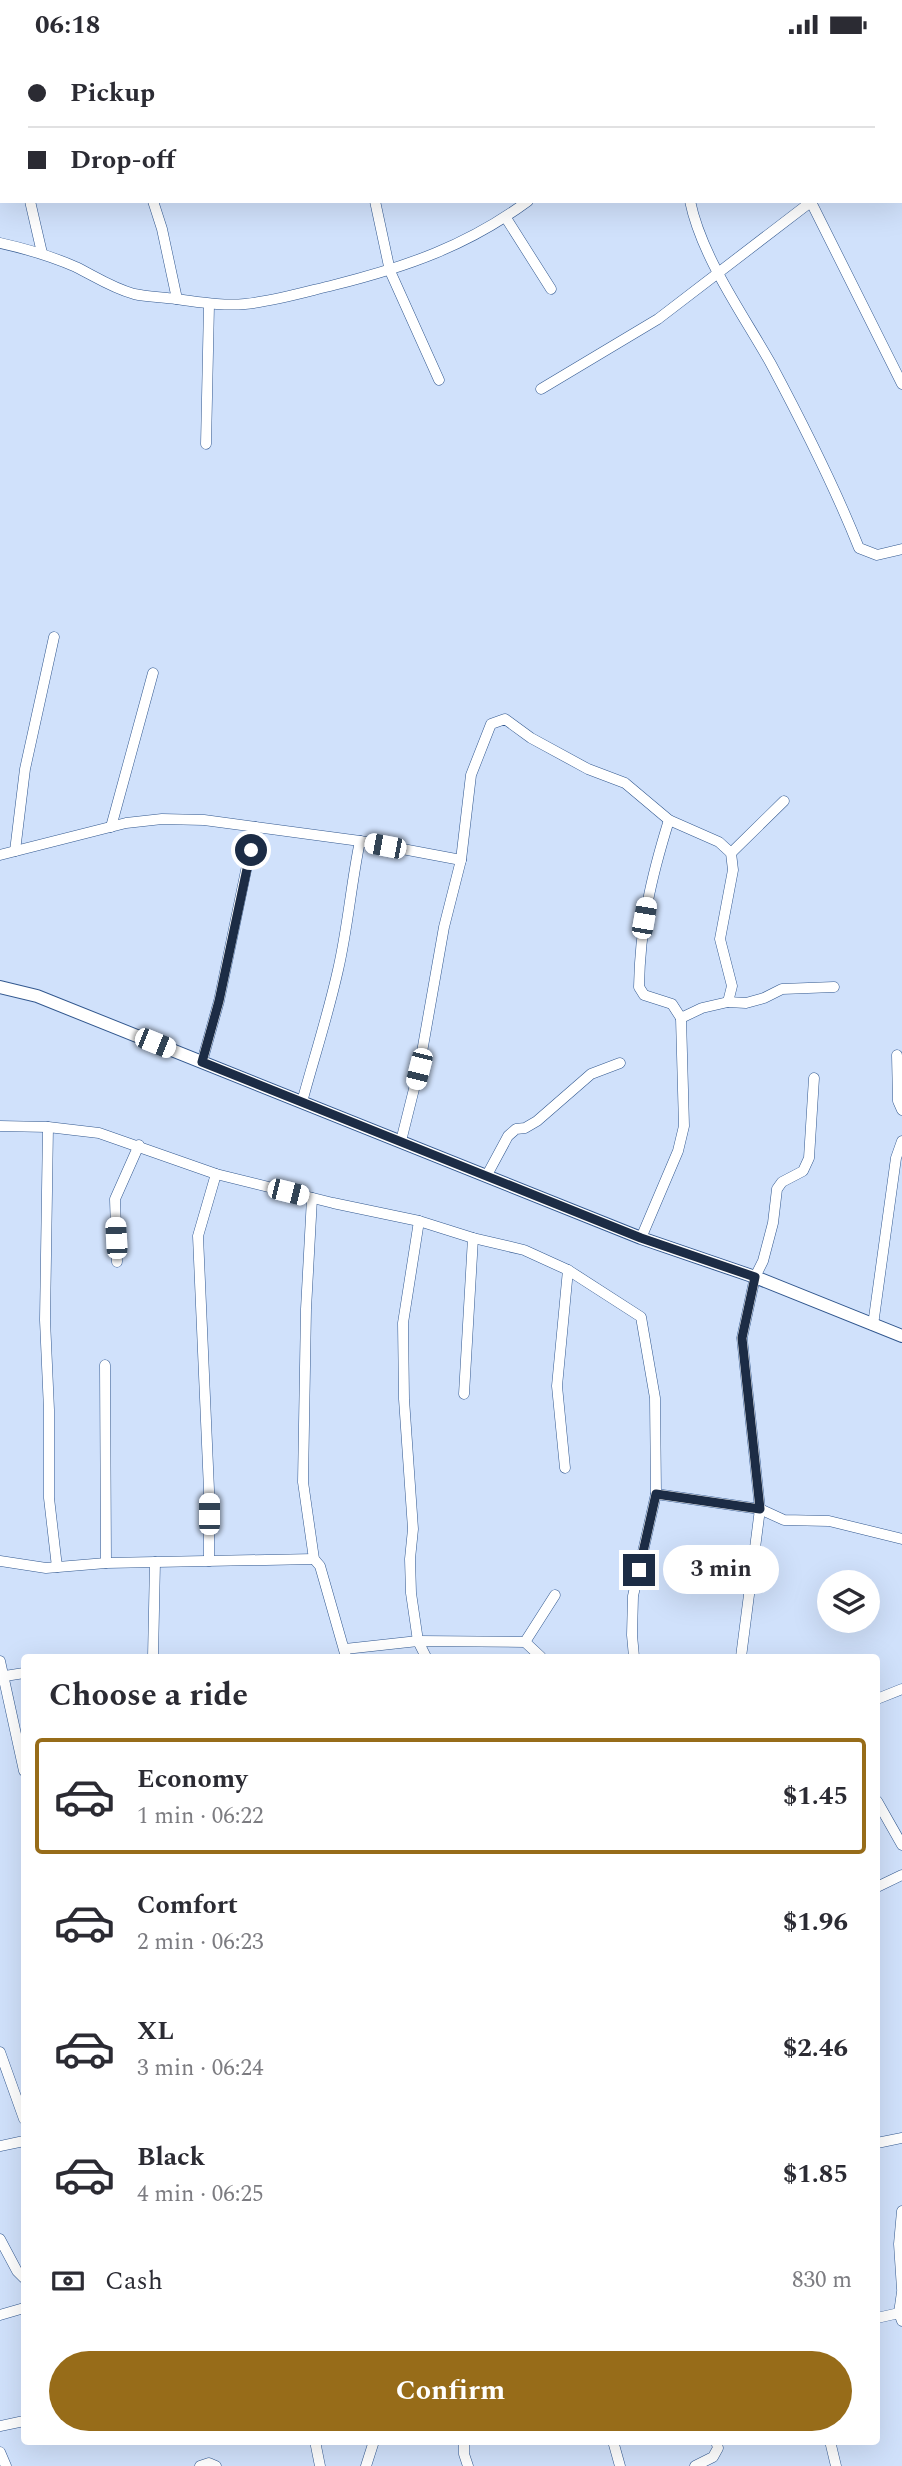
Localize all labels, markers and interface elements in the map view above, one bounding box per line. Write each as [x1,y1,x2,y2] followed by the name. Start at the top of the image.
[35,5,100,45] text: 06:18
[70,73,155,113] text: Pickup
[70,140,175,180] text: Drop-off
[363,832,408,860] car
[235,834,267,866] route start
[631,895,658,941] car
[132,1025,179,1061] car
[404,1046,435,1092] car
[266,1177,311,1207] car
[105,1216,128,1260] car
[199,1493,220,1535] car
[664,1545,779,1595] callout: 3 min
[690,1552,752,1587] text: 3 min
[623,1554,655,1586] route end
[817,1570,880,1633] map controls
[817,1570,880,1633] button: layers
[49,1671,248,1720] text: Choose a ride
[137,1759,247,1799] text: Economy
[53,1765,116,1828] icon: car
[783,1776,848,1816] text: $1.45
[137,1799,264,1834] text: 1 min · 06:22
[137,1885,238,1925] text: Comfort
[53,1891,116,1954] icon: car
[783,1902,848,1942] text: $1.96
[137,1925,264,1960] text: 2 min · 06:23
[137,2011,174,2051] text: XL
[53,2017,116,2080] icon: car
[783,2028,848,2068] text: $2.46
[137,2051,264,2086] text: 3 min · 06:24
[137,2137,205,2177] text: Black
[53,2143,116,2206] icon: car
[783,2154,848,2194] text: $1.85
[137,2177,264,2212] text: 4 min · 06:25
[105,2261,163,2301] text: Cash
[49,2262,87,2300] icon: cash
[792,2263,852,2298] text: 830 m
[49,2351,852,2431] button: Confirm

